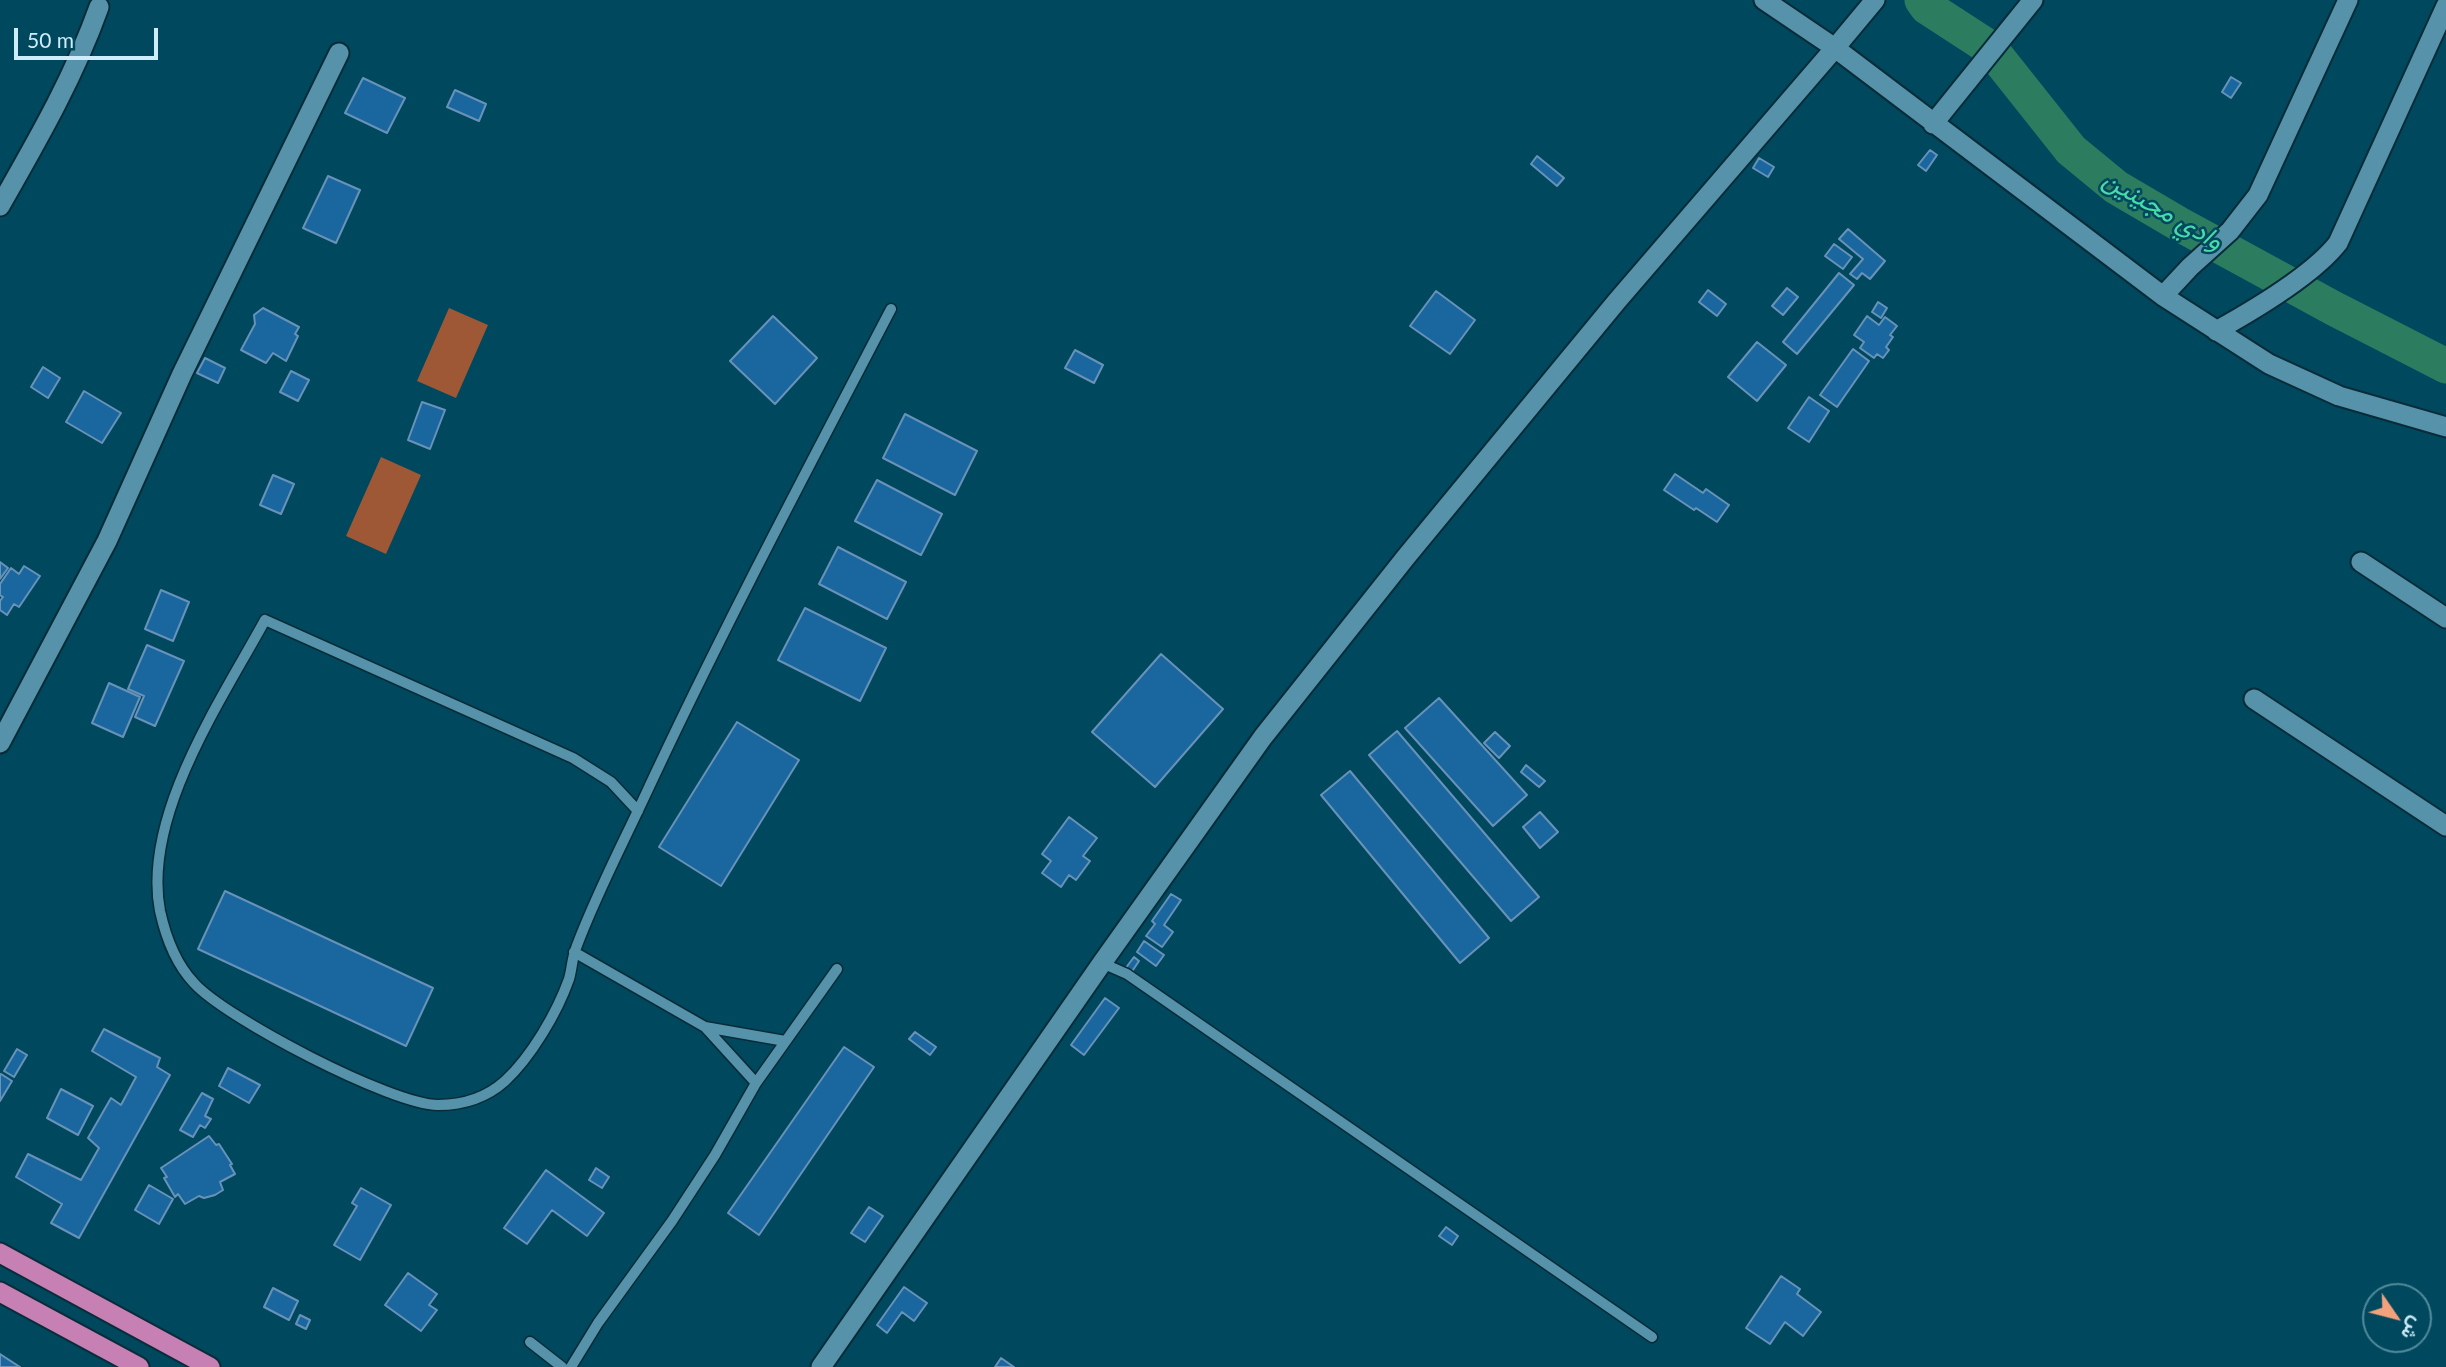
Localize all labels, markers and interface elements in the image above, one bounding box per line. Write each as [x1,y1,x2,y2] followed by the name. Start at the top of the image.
[18,14,161,58] scale bar
[27,27,74,52] text: 50 m
[2097,163,2229,257] water label: وادي مجينين
[2362,1283,2432,1353] north arrow
[2397,1313,2429,1345] text: ش

